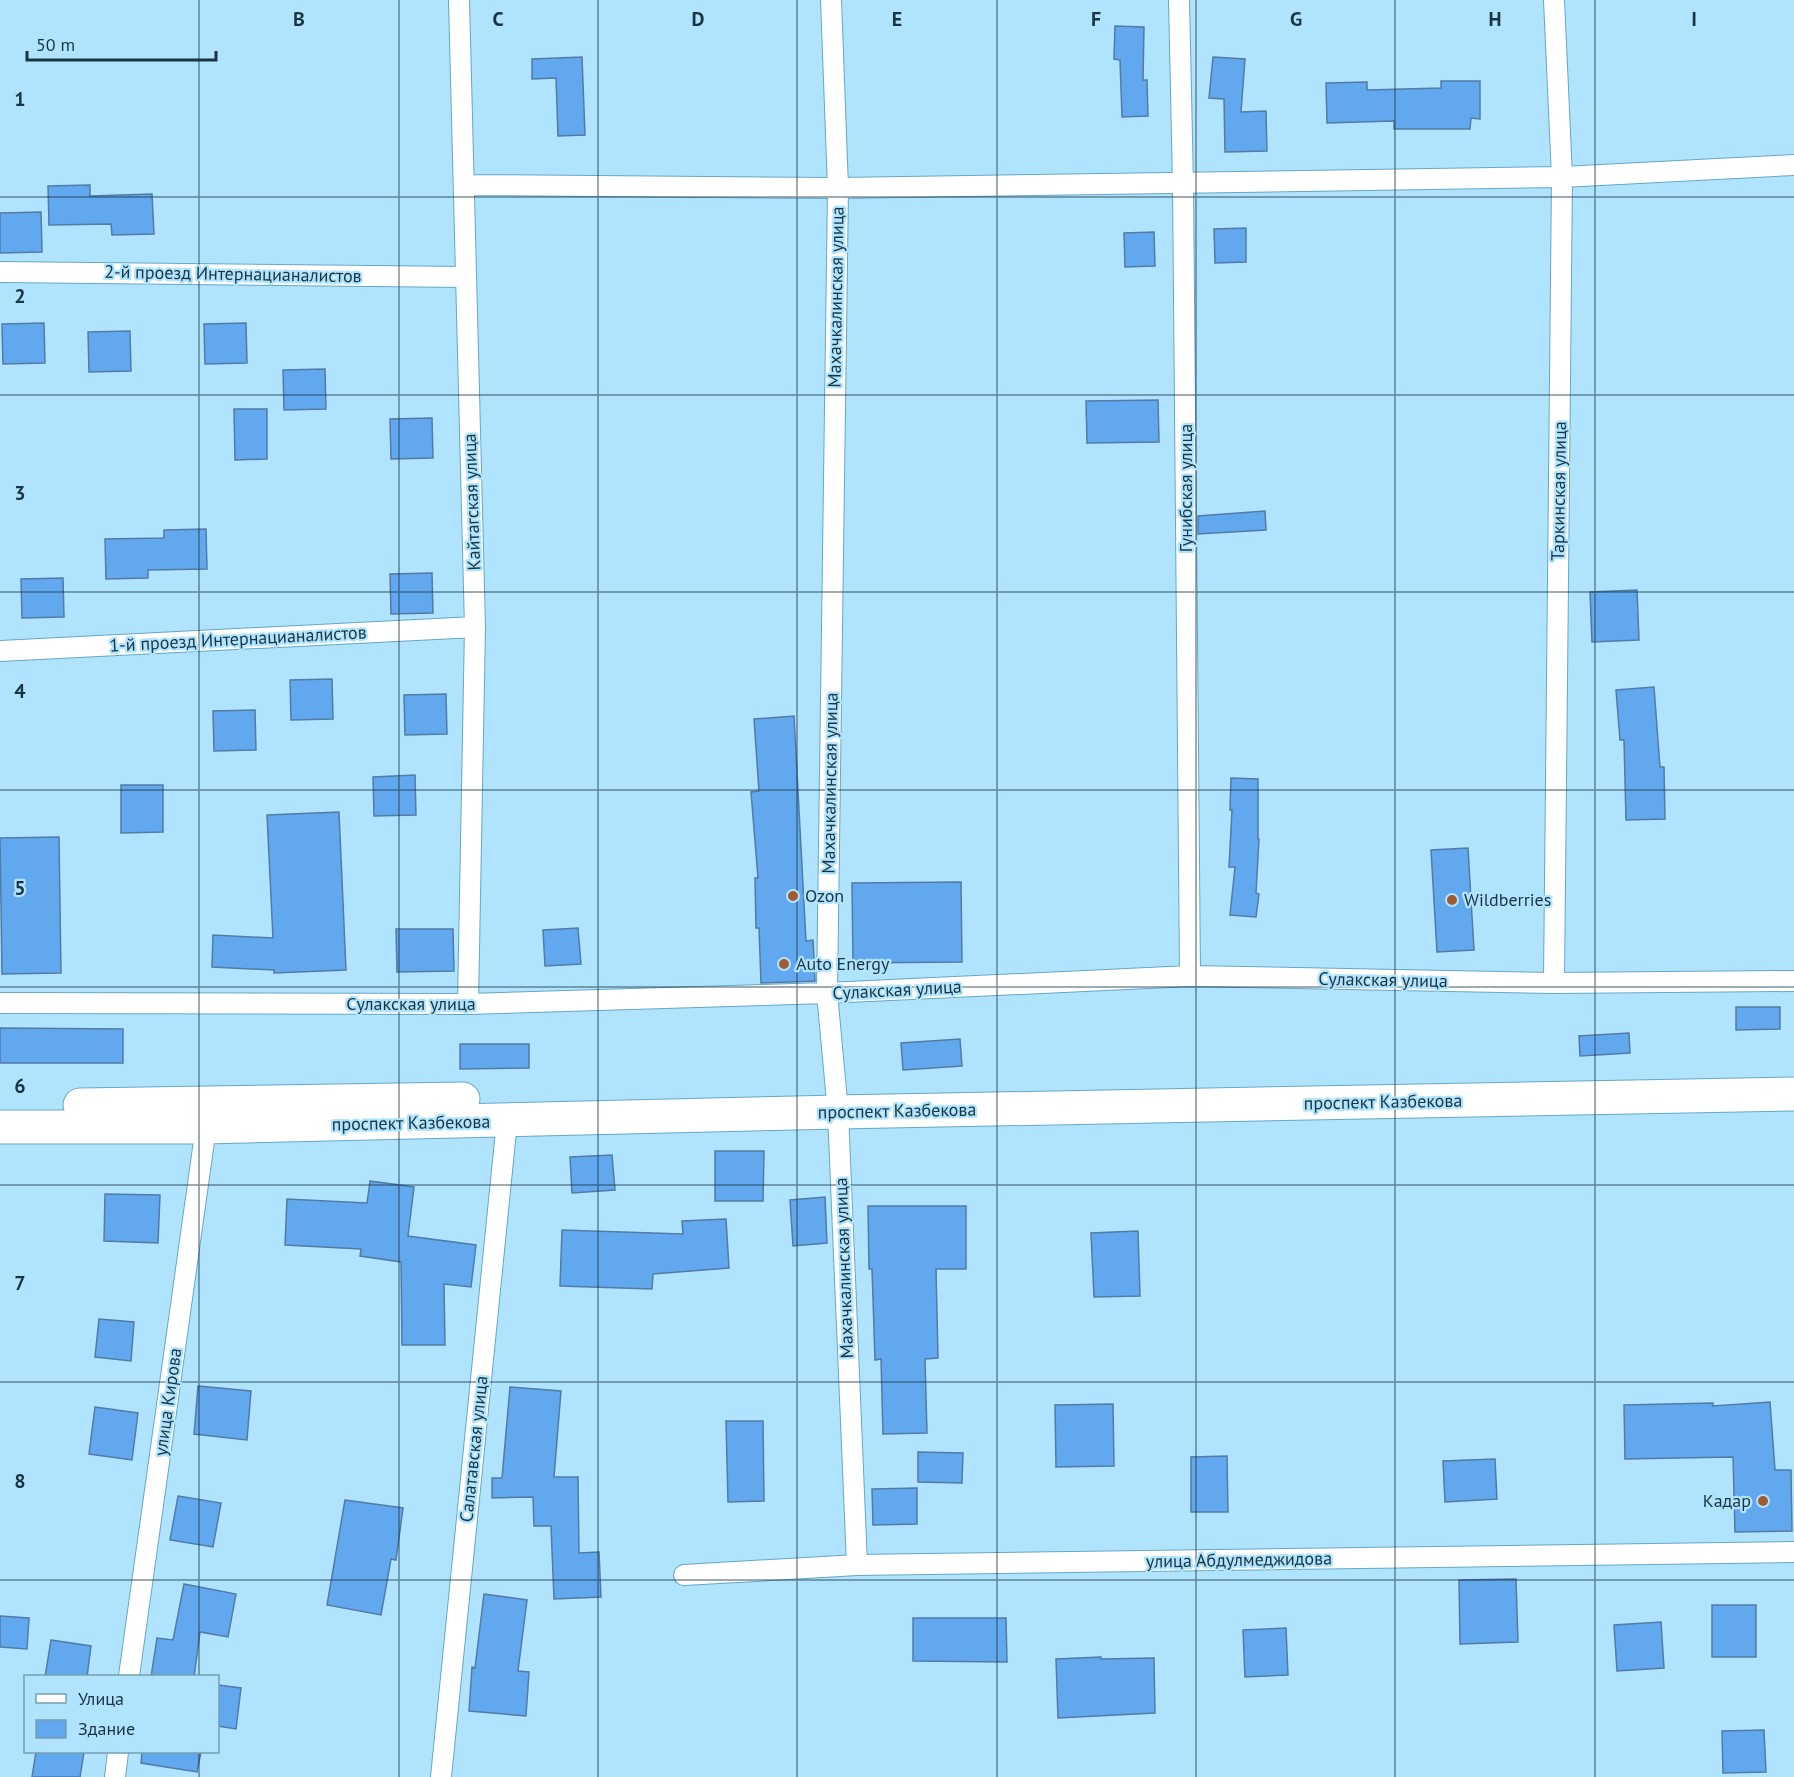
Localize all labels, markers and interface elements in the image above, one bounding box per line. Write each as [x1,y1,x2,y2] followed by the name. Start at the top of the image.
[293,6,305,32] text: B
[492,6,504,32] text: C
[692,6,705,32] text: D
[892,6,902,32] text: E
[1091,6,1101,32] text: F
[1290,6,1302,32] text: G
[1488,6,1502,32] text: H
[1691,6,1697,32] text: I
[27,24,216,62] scale bar
[36,33,75,56] text: 50 m
[14,86,26,112] text: 1
[822,206,849,388] street label: Махачкалинская улица
[104,260,362,287] street label: 2-й проезд Интернацианалистов
[14,283,26,309] text: 2
[1546,421,1571,561] street label: Таркинская улица
[1174,424,1197,552] street label: Гунибская улица
[458,433,485,571] street label: Кайтагская улица
[14,480,26,506] text: 3
[109,620,367,657] street label: 1-й проезд Интернацианалистов
[14,678,26,704] text: 4
[816,692,843,874] street label: Махачкалинская улица
[14,875,26,901] text: 5
[805,884,844,907] place label: Ozon
[1464,888,1551,911] place label: Wildberries
[786,889,800,903] marker: Ozon
[1445,893,1459,907] marker: Wildberries
[796,952,890,975] place label: Auto Energy
[777,957,791,971] marker: Auto Energy
[1318,967,1448,992] street label: Сулакская улица
[832,975,962,1004] street label: Сулакская улица
[346,992,476,1015] street label: Сулакская улица
[14,1073,26,1099] text: 6
[1304,1089,1462,1114] street label: проспект Казбекова
[818,1098,976,1123] street label: проспект Казбекова
[332,1110,490,1135] street label: проспект Казбекова
[829,1177,858,1359] street label: Махачкалинская улица
[14,1270,26,1296] text: 7
[149,1346,186,1457] street label: улица Кирова
[454,1375,493,1523] street label: Салатавская улица
[14,1468,26,1494] text: 8
[1703,1489,1751,1512] place label: Кадар
[1756,1494,1770,1508] marker: Кадар
[1146,1546,1332,1573] street label: улица Абдулмеджидова
[24,1675,219,1753] legend
[78,1687,124,1710] text: Улица
[78,1717,135,1740] text: Здание

